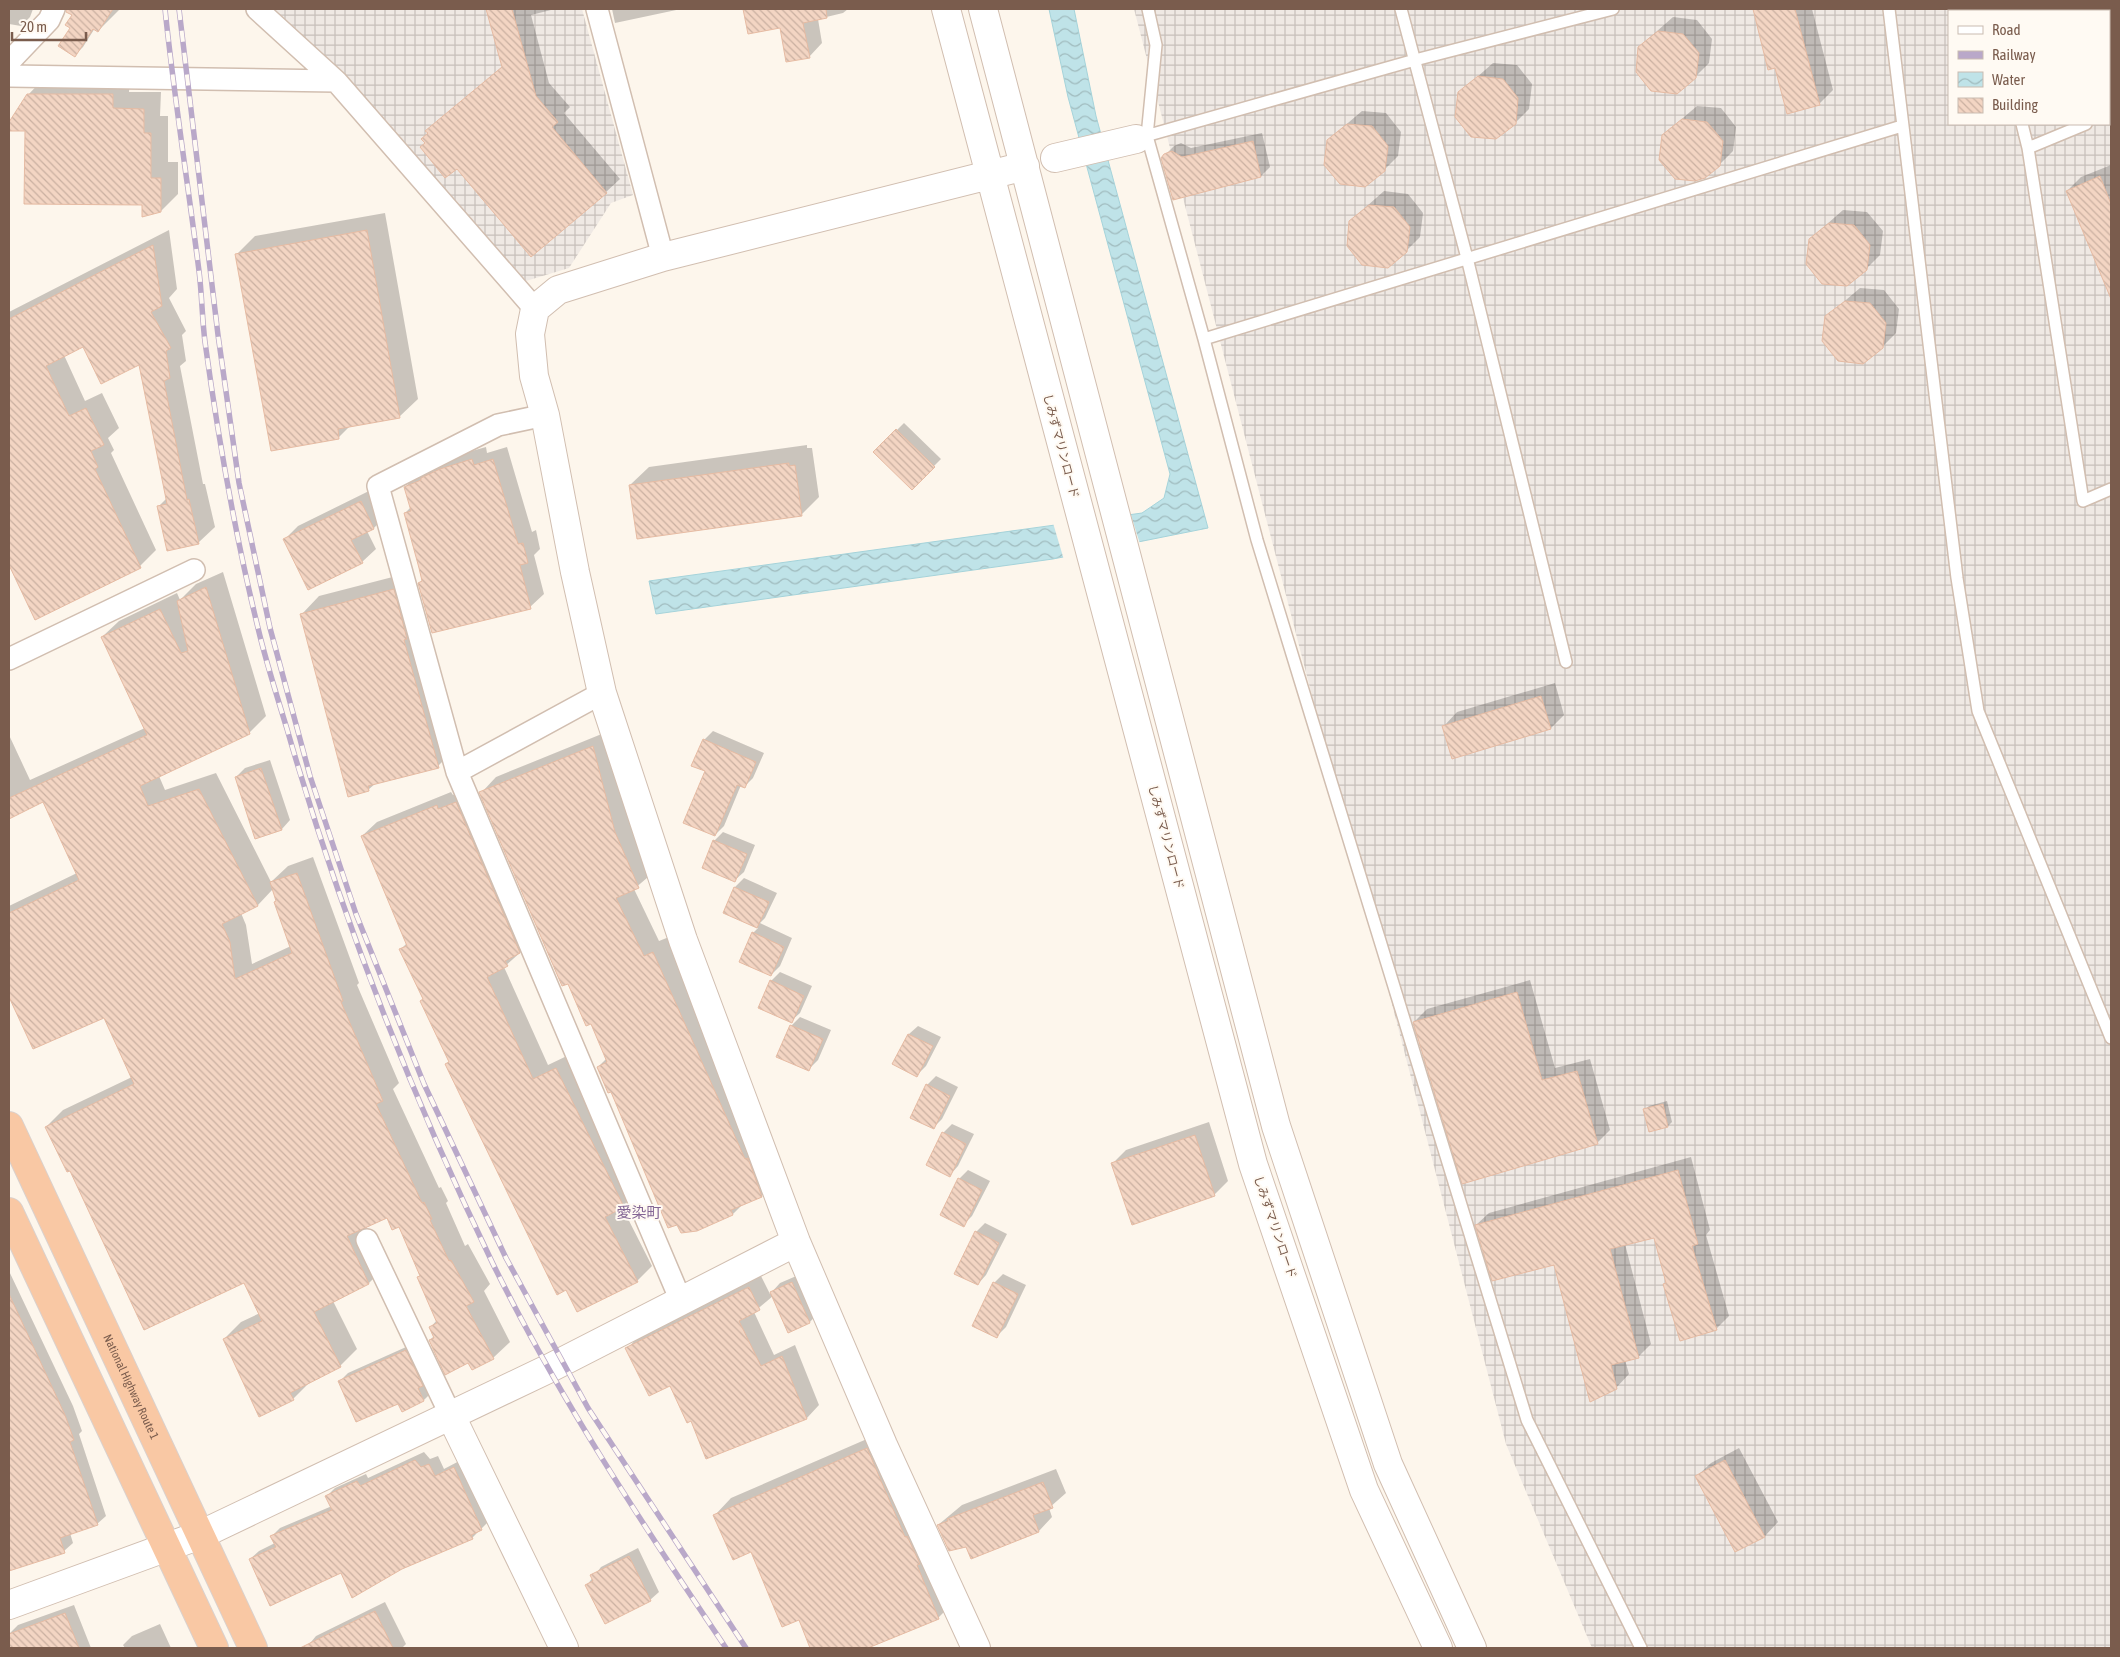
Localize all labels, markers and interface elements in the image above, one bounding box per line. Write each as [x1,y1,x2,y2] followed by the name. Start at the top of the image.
[12,10,86,42] scale bar
[1948,10,2110,125] legend
[20,18,47,35] text: 20 m
[1992,21,2021,38] text: Road
[1992,46,2036,63] text: Railway
[1992,71,2025,88] text: Water
[1992,96,2038,113] text: Building
[1040,392,1082,500] street label: しみずマリンロード
[1145,783,1187,891] street label: しみずマリンロード
[1251,1174,1299,1280] street label: しみずマリンロード
[616,1204,662,1221] district label: 愛染町
[100,1332,162,1442] street label: National Highway Route 1

